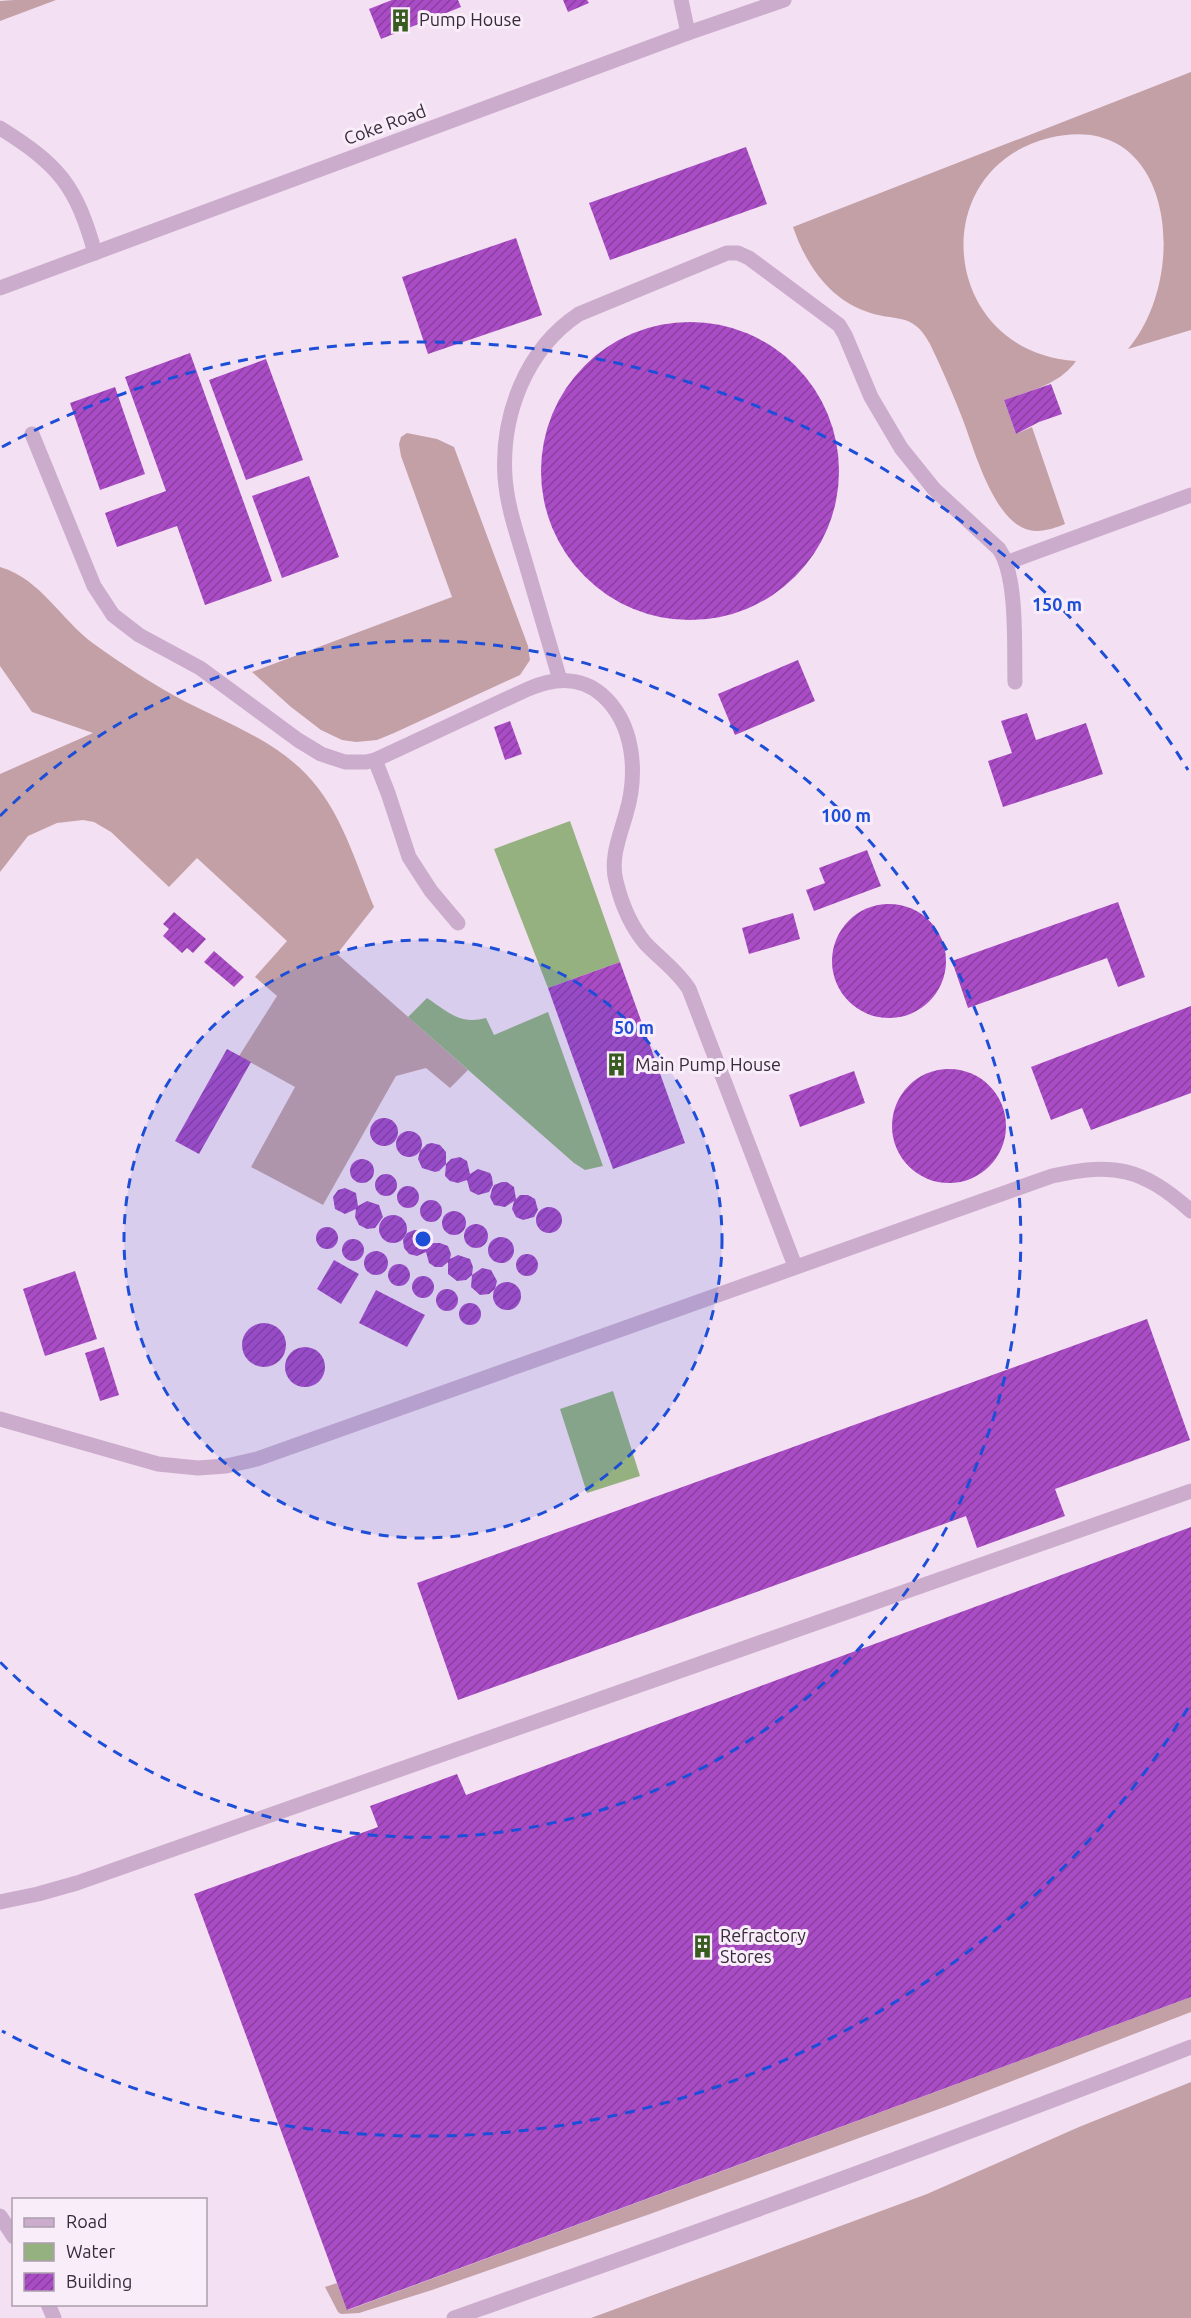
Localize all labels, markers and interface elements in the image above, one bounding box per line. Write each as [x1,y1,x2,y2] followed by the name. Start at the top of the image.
[388,7,414,33] building icon: Pump House
[419,9,521,29] place label: Pump House
[341,100,428,148] street label: Coke Road
[1032,594,1082,614] text: 150 m
[821,805,871,825] text: 100 m
[614,1017,654,1037] text: 50 m
[604,1052,630,1078] building icon: Main Pump House
[635,1054,781,1074] place label: Main Pump House
[413,1229,433,1249] centre of rings
[720,1925,806,1966] place label: Refractory Stores
[689,1933,715,1959] building icon: Refractory Stores
[12,2198,207,2306] legend
[66,2211,108,2231] text: Road
[66,2241,116,2261] text: Water
[66,2271,132,2291] text: Building

